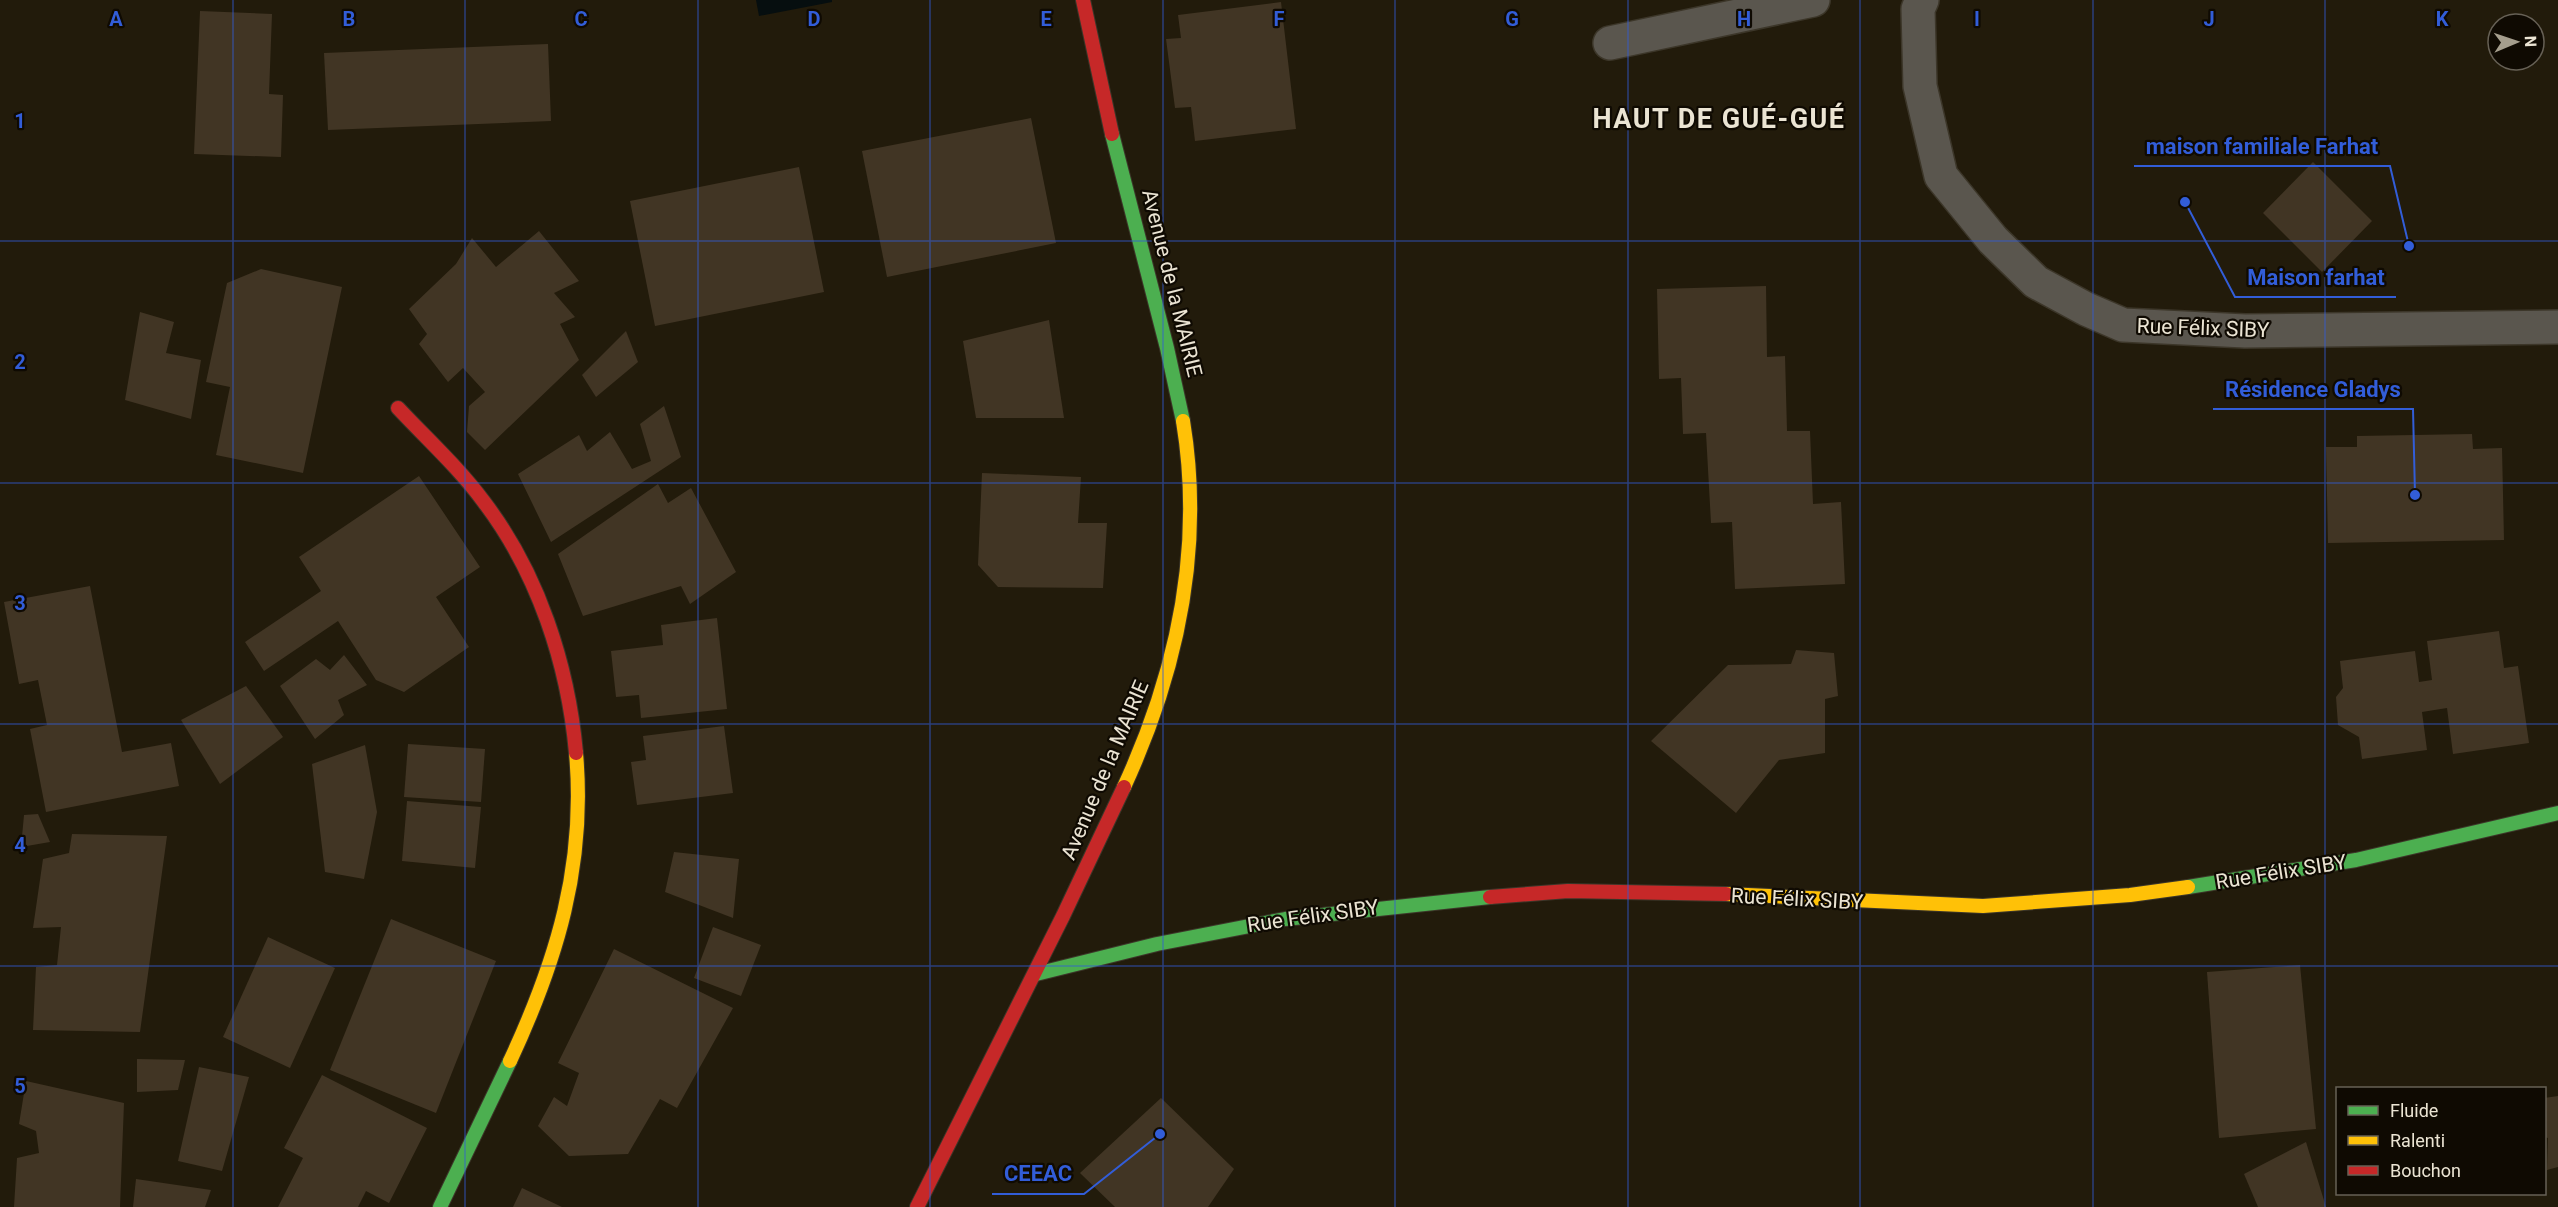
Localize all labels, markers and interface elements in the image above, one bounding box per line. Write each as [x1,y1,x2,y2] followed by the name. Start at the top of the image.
[109,7,123,31] text: A
[343,7,355,31] text: B
[574,7,588,31] text: C
[808,7,821,31] text: D
[1040,7,1052,31] text: E
[1274,7,1285,31] text: F
[1505,7,1519,31] text: G
[1737,7,1751,31] text: H
[1974,7,1980,31] text: I
[2203,7,2215,31] text: J
[2436,7,2449,31] text: K
[2486,12,2546,72] north arrow
[2521,36,2540,47] text: N
[1592,102,1846,135] district label: HAUT DE GUÉ-GUÉ
[14,109,26,133] text: 1
[2134,126,2390,166] callout: maison familiale Farhat
[2146,134,2379,159] text: maison familiale Farhat
[1137,187,1207,379] street label: Avenue de la MAIRIE
[2235,257,2396,297] callout: Maison farhat
[2247,265,2385,290] text: Maison farhat
[2136,314,2270,342] street label: Rue Félix SIBY
[14,350,26,374] text: 2
[2213,369,2413,409] callout: Résidence Gladys
[2225,377,2401,402] text: Résidence Gladys
[14,591,26,615] text: 3
[1056,677,1154,863] street label: Avenue de la MAIRIE
[14,833,26,857] text: 4
[2214,850,2349,894] street label: Rue Félix SIBY
[1730,884,1864,914] street label: Rue Félix SIBY
[1246,895,1381,937] street label: Rue Félix SIBY
[14,1074,26,1098] text: 5
[2336,1087,2546,1195] legend
[2390,1100,2438,1121] text: Fluide
[2390,1130,2445,1151] text: Ralenti
[992,1154,1084,1194] callout: CEEAC
[2390,1160,2461,1181] text: Bouchon
[1004,1161,1072,1186] text: CEEAC

